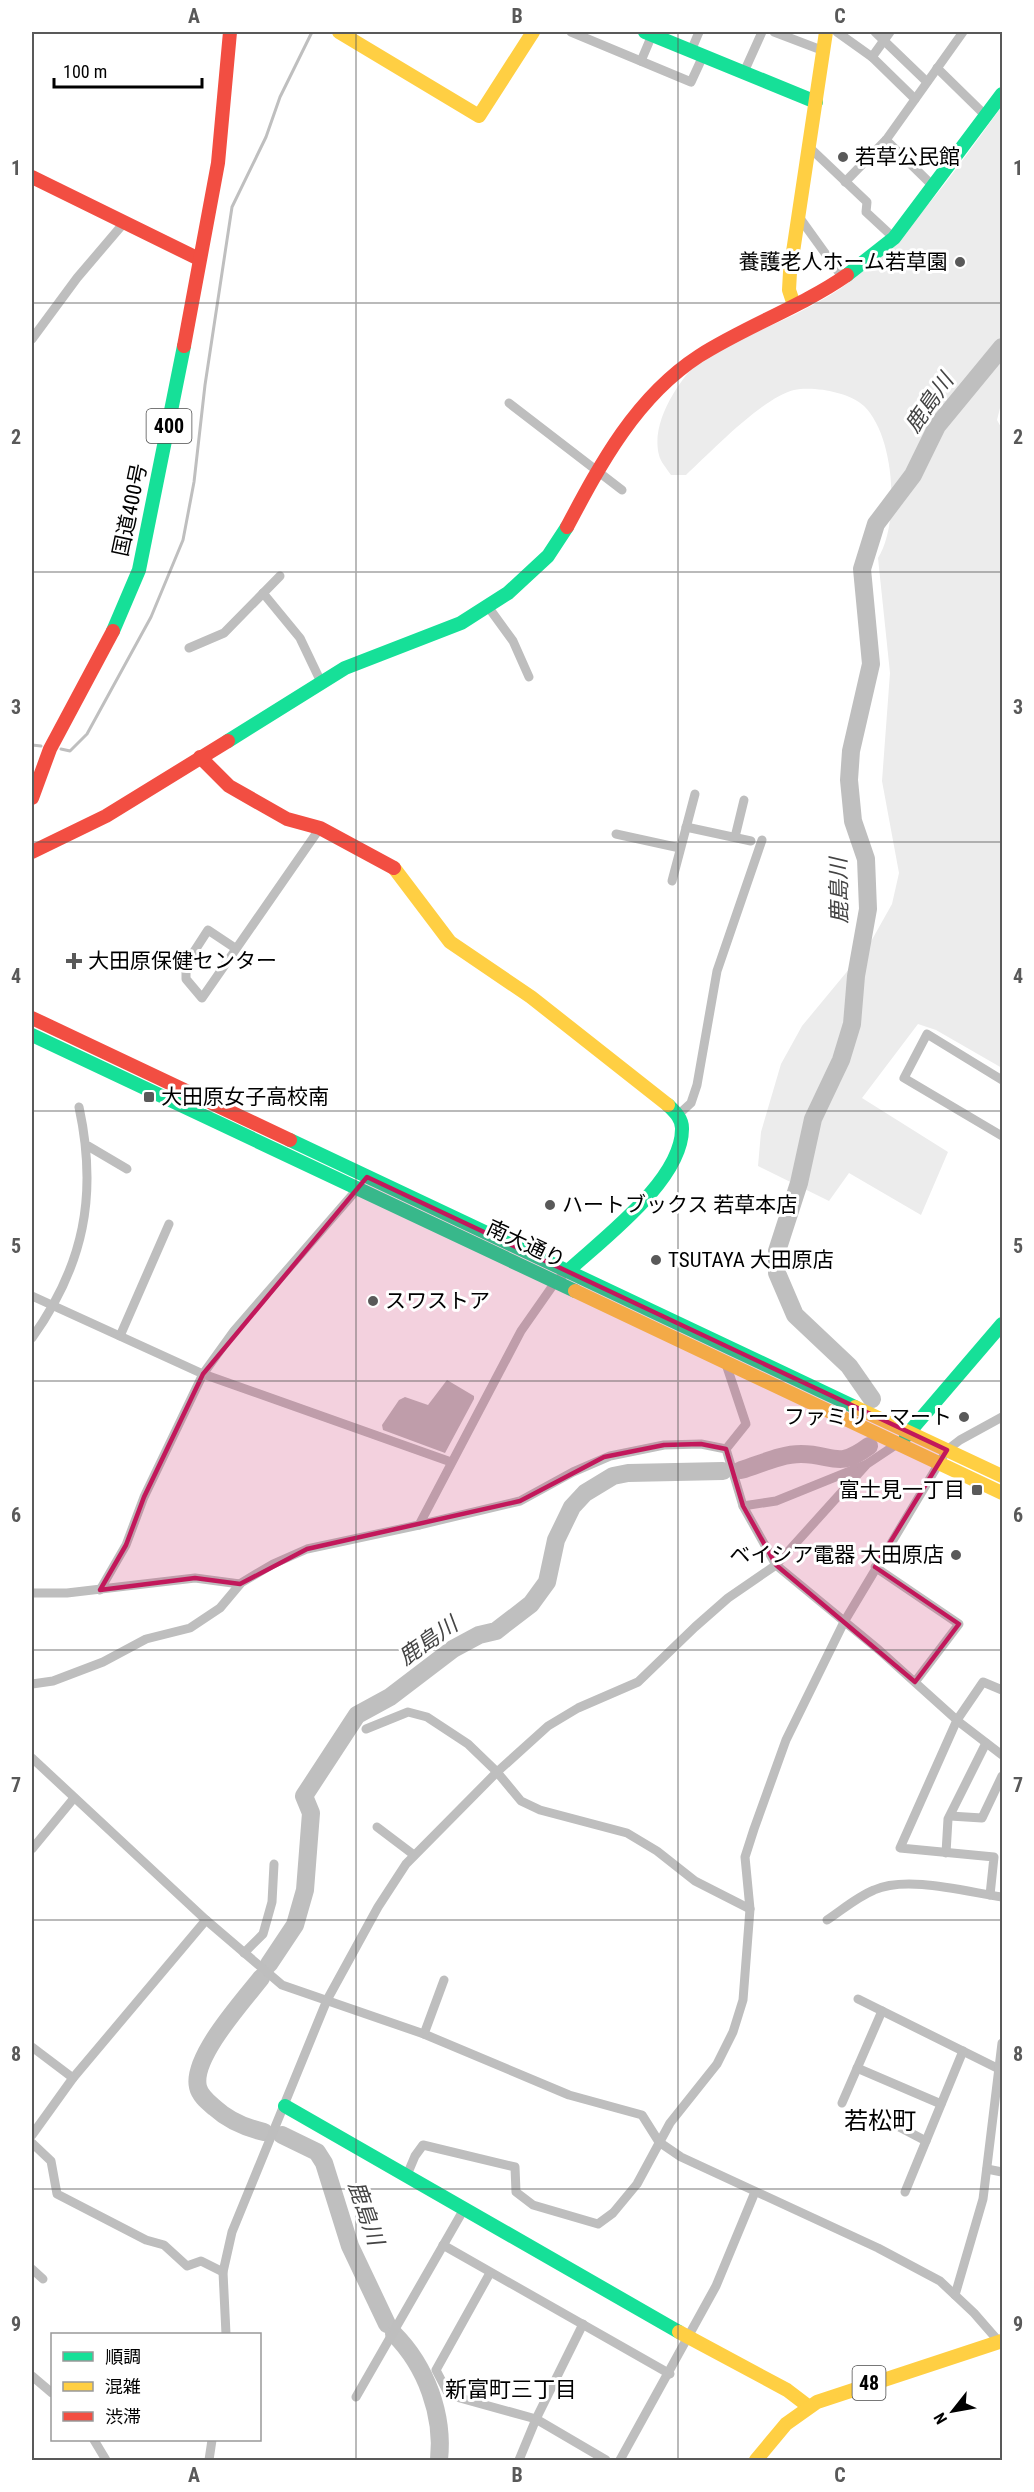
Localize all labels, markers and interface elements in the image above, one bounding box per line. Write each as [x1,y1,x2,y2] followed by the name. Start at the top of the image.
[188,4,200,28] text: A
[511,4,523,28] text: B
[834,4,846,28] text: C
[54,51,202,89] scale bar
[63,61,107,82] text: 100 m
[855,145,960,169] place label: 若草公民館
[836,150,850,164] marker: 若草公民館
[11,156,21,180] text: 1
[1013,156,1023,180] text: 1
[739,250,948,274] place label: 養護老人ホーム若草園
[953,255,967,269] marker: 養護老人ホーム若草園
[900,367,959,437] water label: 鹿島川
[146,409,192,443] road number: 400
[11,425,21,449] text: 2
[1013,425,1023,449] text: 2
[108,461,152,559] street label: 国道400号
[11,695,21,719] text: 3
[1013,695,1023,719] text: 3
[826,856,852,924] water label: 鹿島川
[88,949,277,973] place label: 大田原保健センター
[65,952,83,970] marker: 大田原保健センター
[11,964,21,988] text: 4
[1013,964,1023,988] text: 4
[161,1085,329,1109] place label: 大田原女子高校南
[142,1090,156,1104] marker: 大田原女子高校南
[562,1193,797,1217] place label: ハートブックス 若草本店
[543,1198,557,1212] marker: ハートブックス 若草本店
[483,1215,569,1273] street label: 南大通り
[11,1234,21,1258] text: 5
[1013,1234,1023,1258] text: 5
[668,1248,834,1272] place label: TSUTAYA 大田原店
[649,1253,663,1267] marker: TSUTAYA 大田原店
[385,1289,490,1313] place label: スワストア
[366,1294,380,1308] marker: スワストア
[784,1405,952,1429] place label: ファミリーマート
[957,1410,971,1424] marker: ファミリーマート
[839,1478,965,1502] place label: 富士見一丁目
[970,1483,984,1497] marker: 富士見一丁目
[11,1503,21,1527] text: 6
[1013,1503,1023,1527] text: 6
[729,1543,944,1567] place label: ベイシア電器 大田原店
[949,1548,963,1562] marker: ベイシア電器 大田原店
[394,1611,464,1670] water label: 鹿島川
[11,1773,21,1797] text: 7
[1013,1773,1023,1797] text: 7
[11,2042,21,2066] text: 8
[1013,2042,1023,2066] text: 8
[844,2107,916,2135] district label: 若松町
[343,2178,389,2250] water label: 鹿島川
[11,2312,21,2336] text: 9
[1013,2312,1023,2336] text: 9
[51,2333,261,2441] legend
[105,2346,141,2367] text: 順調
[852,2366,886,2400] road number: 48
[105,2376,141,2397] text: 混雑
[445,2377,577,2402] district label: 新富町三丁目
[923,2381,983,2441] north arrow
[105,2406,141,2427] text: 渋滞
[930,2409,951,2428] text: N
[188,2463,200,2487] text: A
[511,2463,523,2487] text: B
[834,2463,846,2487] text: C

